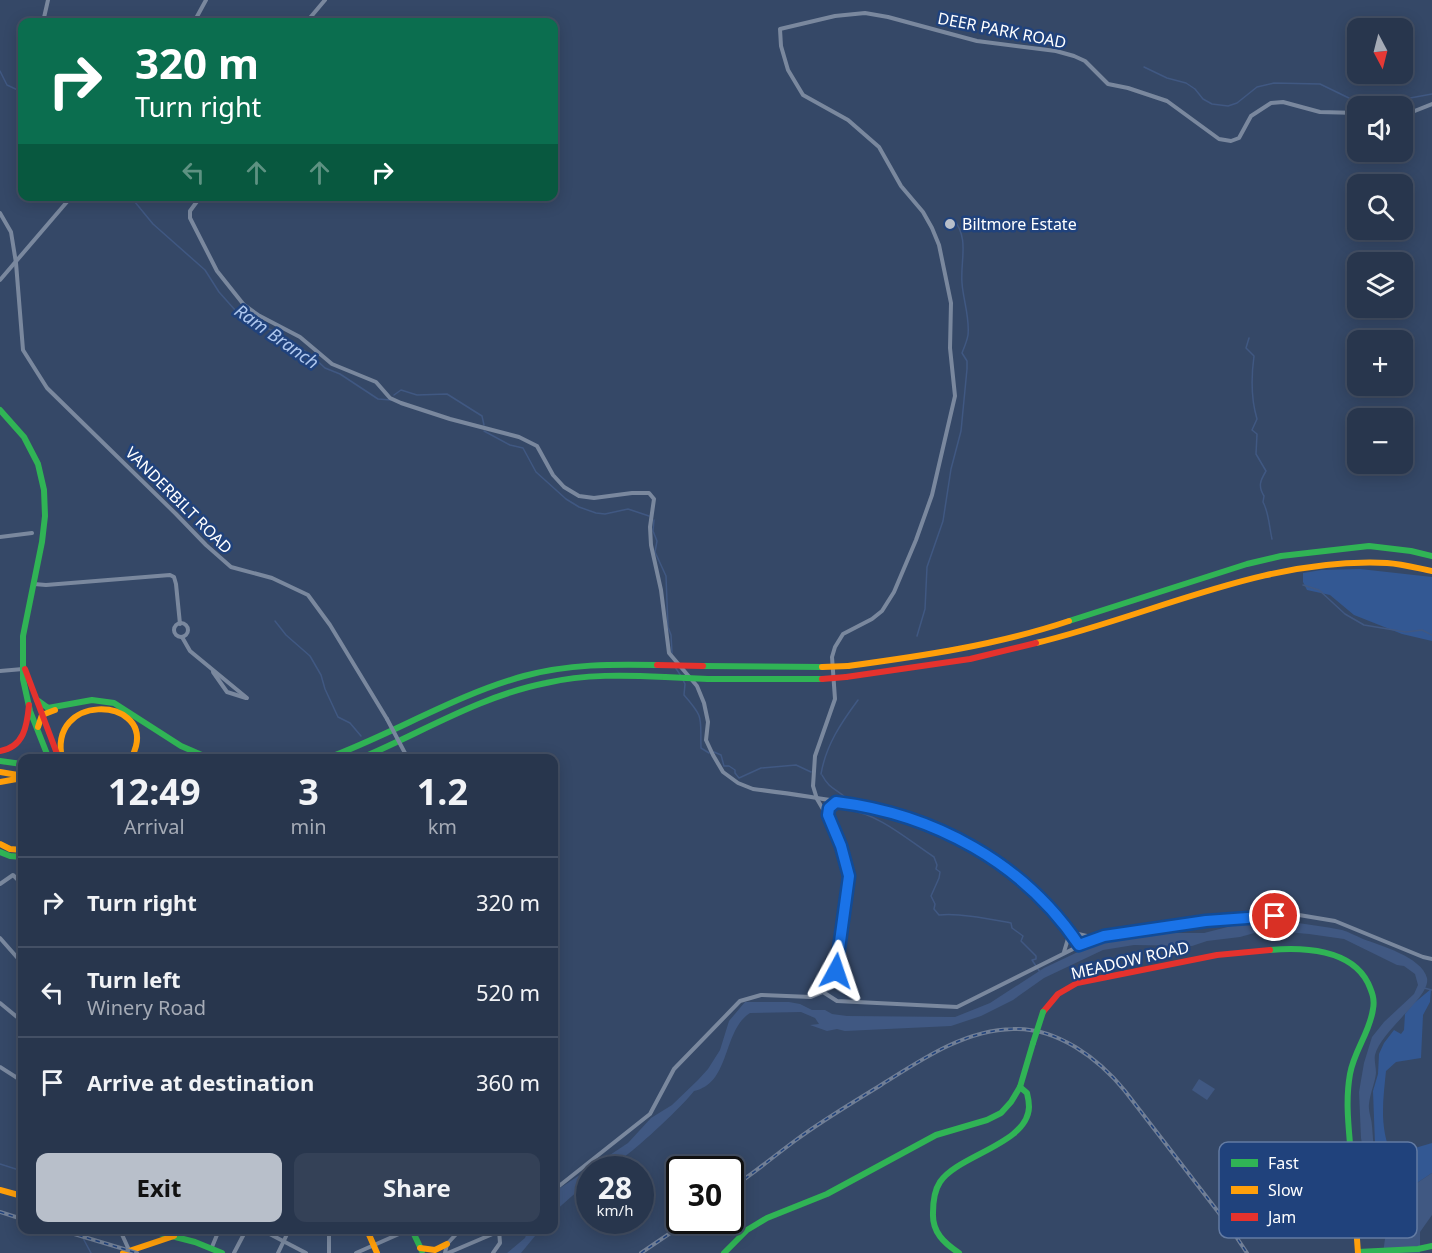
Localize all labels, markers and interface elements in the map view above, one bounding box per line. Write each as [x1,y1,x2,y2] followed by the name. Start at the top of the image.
[936,7,1068,53] street label: DEER PARK ROAD
[1347,18,1413,84] north arrow
[1347,18,1413,474] map controls
[135,34,259,91] text: 320 m
[36,42,114,120] icon: right
[135,88,261,125] text: Turn right
[1347,96,1413,162] button: sound
[177,156,210,189] icon: left
[240,156,273,189] icon: ahead
[303,156,336,189] icon: ahead
[366,156,399,189] icon: right
[1347,174,1413,240] button: search
[962,213,1077,235] place label: Biltmore Estate
[943,217,957,231] marker: Biltmore Estate
[1347,252,1413,318] button: layers
[230,298,324,374] water label: Ram Branch
[1347,330,1413,396] button: +
[1347,408,1413,474] button: −
[121,442,237,558] street label: VANDERBILT ROAD
[108,767,200,816] text: 12:49
[298,767,319,816] text: 3
[417,767,468,816] text: 1.2
[124,813,185,840] text: Arrival
[290,813,327,840] text: min
[428,813,457,840] text: km
[36,886,69,919] icon: right
[87,887,197,917] text: Turn right
[476,887,540,917] text: 320 m
[1249,890,1300,941] pin
[1258,899,1291,932] icon: arrive
[1069,936,1191,984] street label: MEADOW ROAD
[804,939,868,1003] position arrow
[87,964,181,994] text: Turn left
[36,976,69,1009] icon: left
[476,977,540,1007] text: 520 m
[87,994,206,1021] text: Winery Road
[36,1066,69,1099] icon: arrive
[87,1067,314,1097] text: Arrive at destination
[476,1067,540,1097] text: 360 m
[1219,1142,1417,1238] legend
[1268,1152,1299,1174] text: Fast
[36,1153,282,1222] button: Exit
[294,1153,540,1222] button: Share
[666,1156,744,1234] speed limit sign: 30
[598,1167,632,1208] text: 28
[1268,1179,1303,1201] text: Slow
[597,1200,633,1220] text: km/h
[1266,1206,1296,1228] text: Jam

